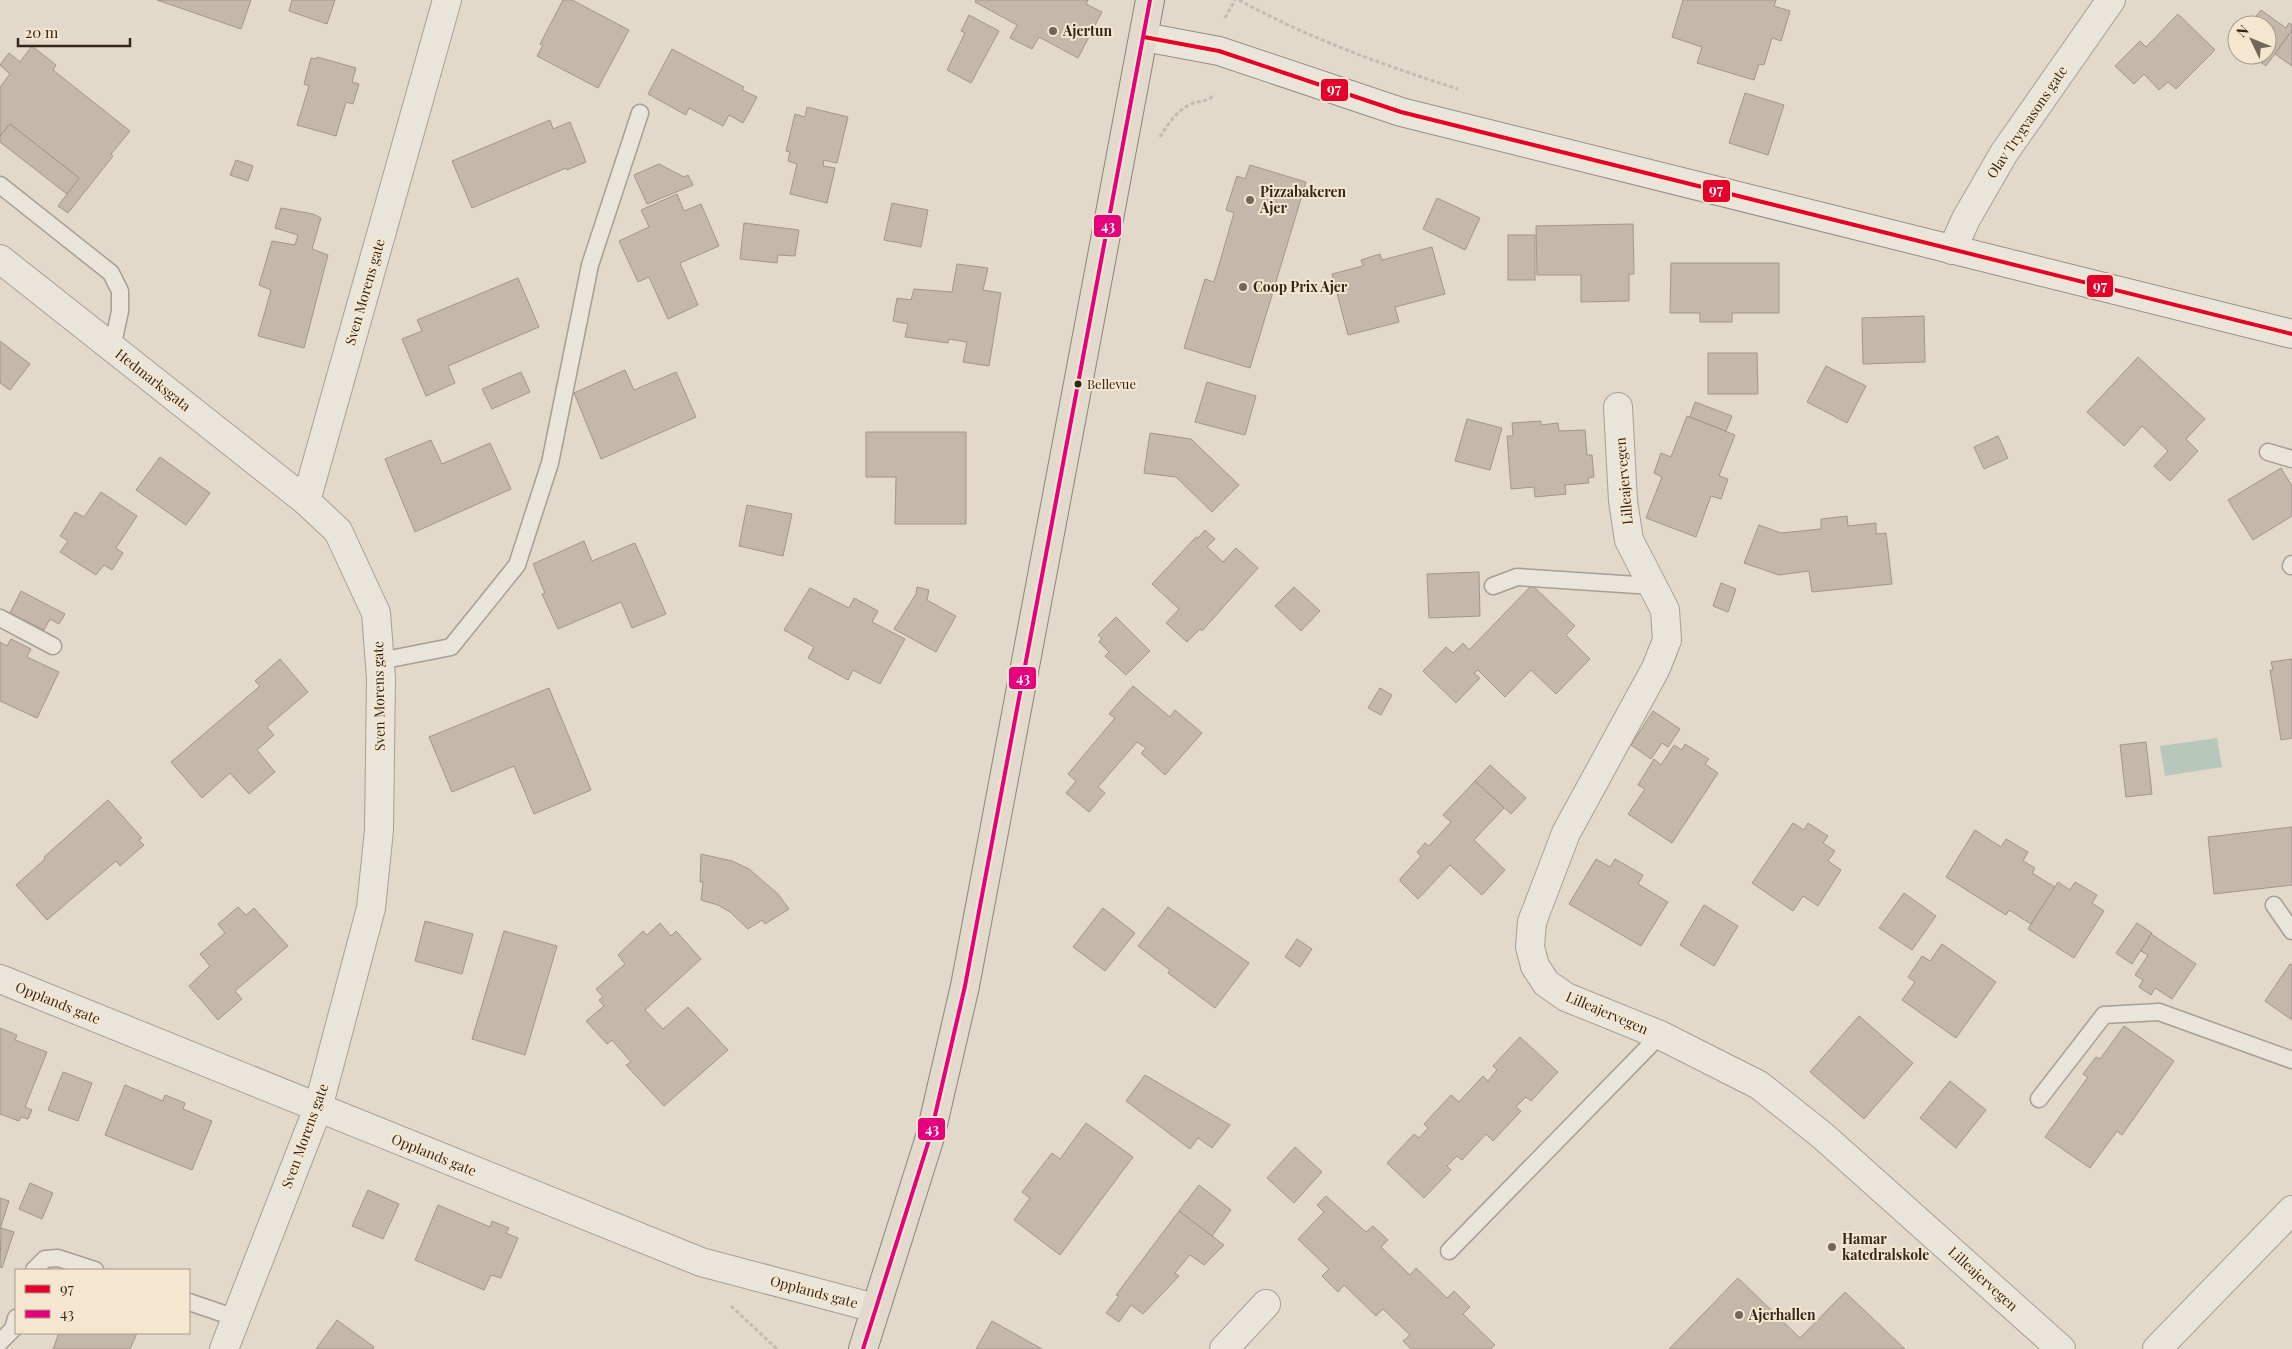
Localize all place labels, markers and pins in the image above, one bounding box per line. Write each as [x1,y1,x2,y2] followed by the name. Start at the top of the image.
[1062,21,1112,40] place label: Ajertun
[1047,25,1059,37] marker: Ajertun
[1259,182,1347,217] place label: Pizzabakeren Ajer
[1244,194,1256,206] marker: Pizzabakeren Ajer
[1253,277,1348,296] place label: Coop Prix Ajer
[1237,281,1249,293] marker: Coop Prix Ajer
[1087,375,1136,392] place label: Bellevue
[1073,379,1083,389] marker: Bellevue
[1842,1229,1929,1264] place label: Hamar katedralskole
[1826,1241,1838,1253] marker: Hamar katedralskole
[1748,1305,1816,1324] place label: Ajerhallen
[1733,1309,1745,1321] marker: Ajerhallen

